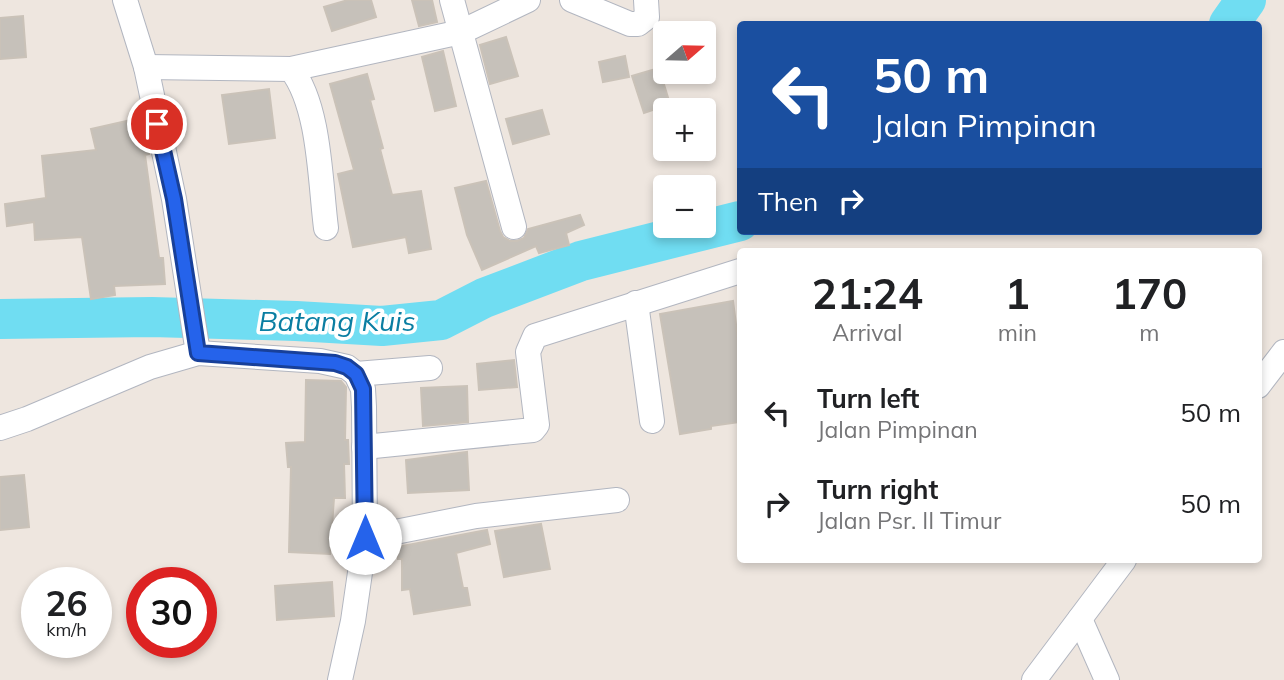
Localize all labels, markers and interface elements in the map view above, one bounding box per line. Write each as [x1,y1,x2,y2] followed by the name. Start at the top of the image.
[653,21,716,84] north arrow
[653,21,716,238] map controls
[873,44,989,105] text: 50 m
[758,49,849,140] icon: left
[127,94,187,154] pin
[653,98,716,161] button: +
[138,105,176,143] icon: arrive
[873,105,1097,145] text: Jalan Pimpinan
[653,175,716,238] button: −
[832,182,870,220] icon: right
[758,185,818,218] text: Then
[812,267,923,320] text: 21:24
[1005,267,1030,320] text: 1
[1112,267,1187,320] text: 170
[258,303,416,338] water label: Batang Kuis
[832,318,903,347] text: Arrival
[998,318,1037,347] text: min
[1139,318,1160,347] text: m
[817,382,919,415] text: Turn left
[758,394,796,432] icon: left
[1180,396,1241,429] text: 50 m
[817,415,978,444] text: Jalan Pimpinan
[817,473,938,506] text: Turn right
[758,485,796,523] icon: right
[1180,487,1241,520] text: 50 m
[328,501,402,575] position arrow
[817,506,1001,535] text: Jalan Psr. II Timur
[126,567,217,658] speed limit sign: 30
[45,581,88,625] text: 26
[46,618,87,641] text: km/h

